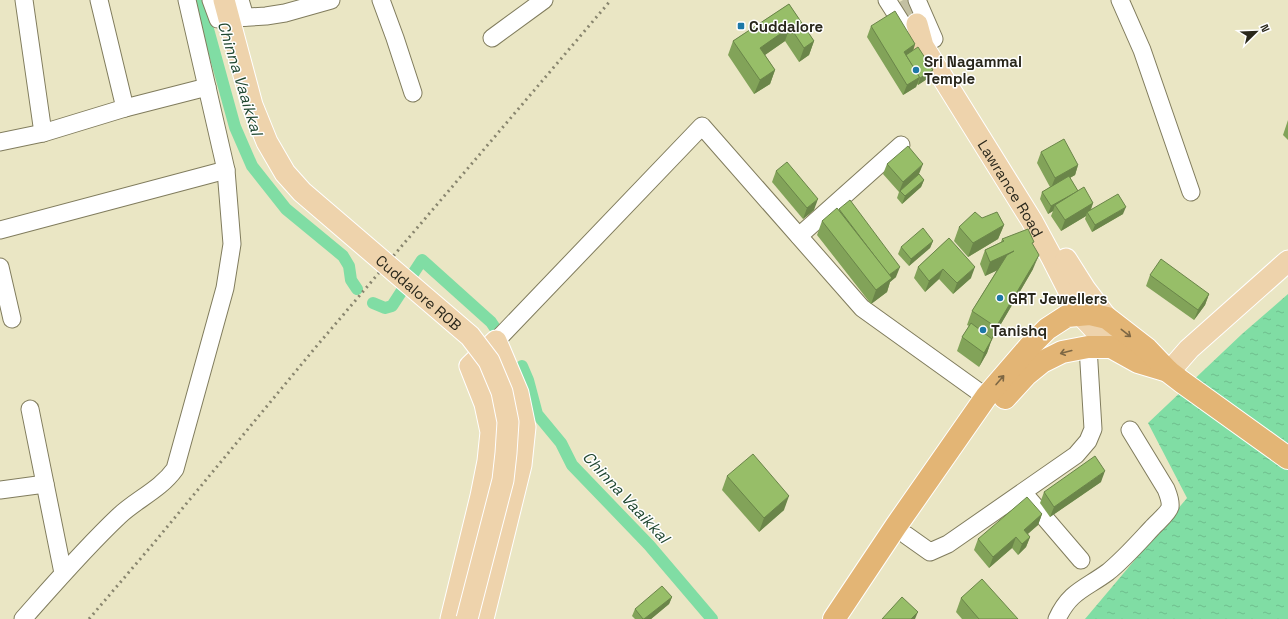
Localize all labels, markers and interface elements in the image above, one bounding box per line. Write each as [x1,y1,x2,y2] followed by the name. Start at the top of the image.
[1236,12,1276,52] north arrow
[749,17,824,36] place label: Cuddalore
[213,18,268,140] water label: Chinna Vaaikkal
[736,21,746,31] marker: Cuddalore
[1257,22,1273,34] text: N
[924,52,1022,88] place label: Sri Nagammal Temple
[911,65,921,75] marker: Sri Nagammal Temple
[974,136,1048,240] street label: Lawrance Road
[372,250,466,334] street label: Cuddalore ROB
[1008,289,1107,308] place label: GRT Jewellers
[995,293,1005,303] marker: GRT Jewellers
[991,321,1047,340] place label: Tanishq
[978,325,988,335] marker: Tanishq
[1121,328,1132,337] one-way arrow
[1059,349,1072,356] one-way arrow
[996,375,1005,386] one-way arrow
[578,446,676,549] water label: Chinna Vaaikkal

